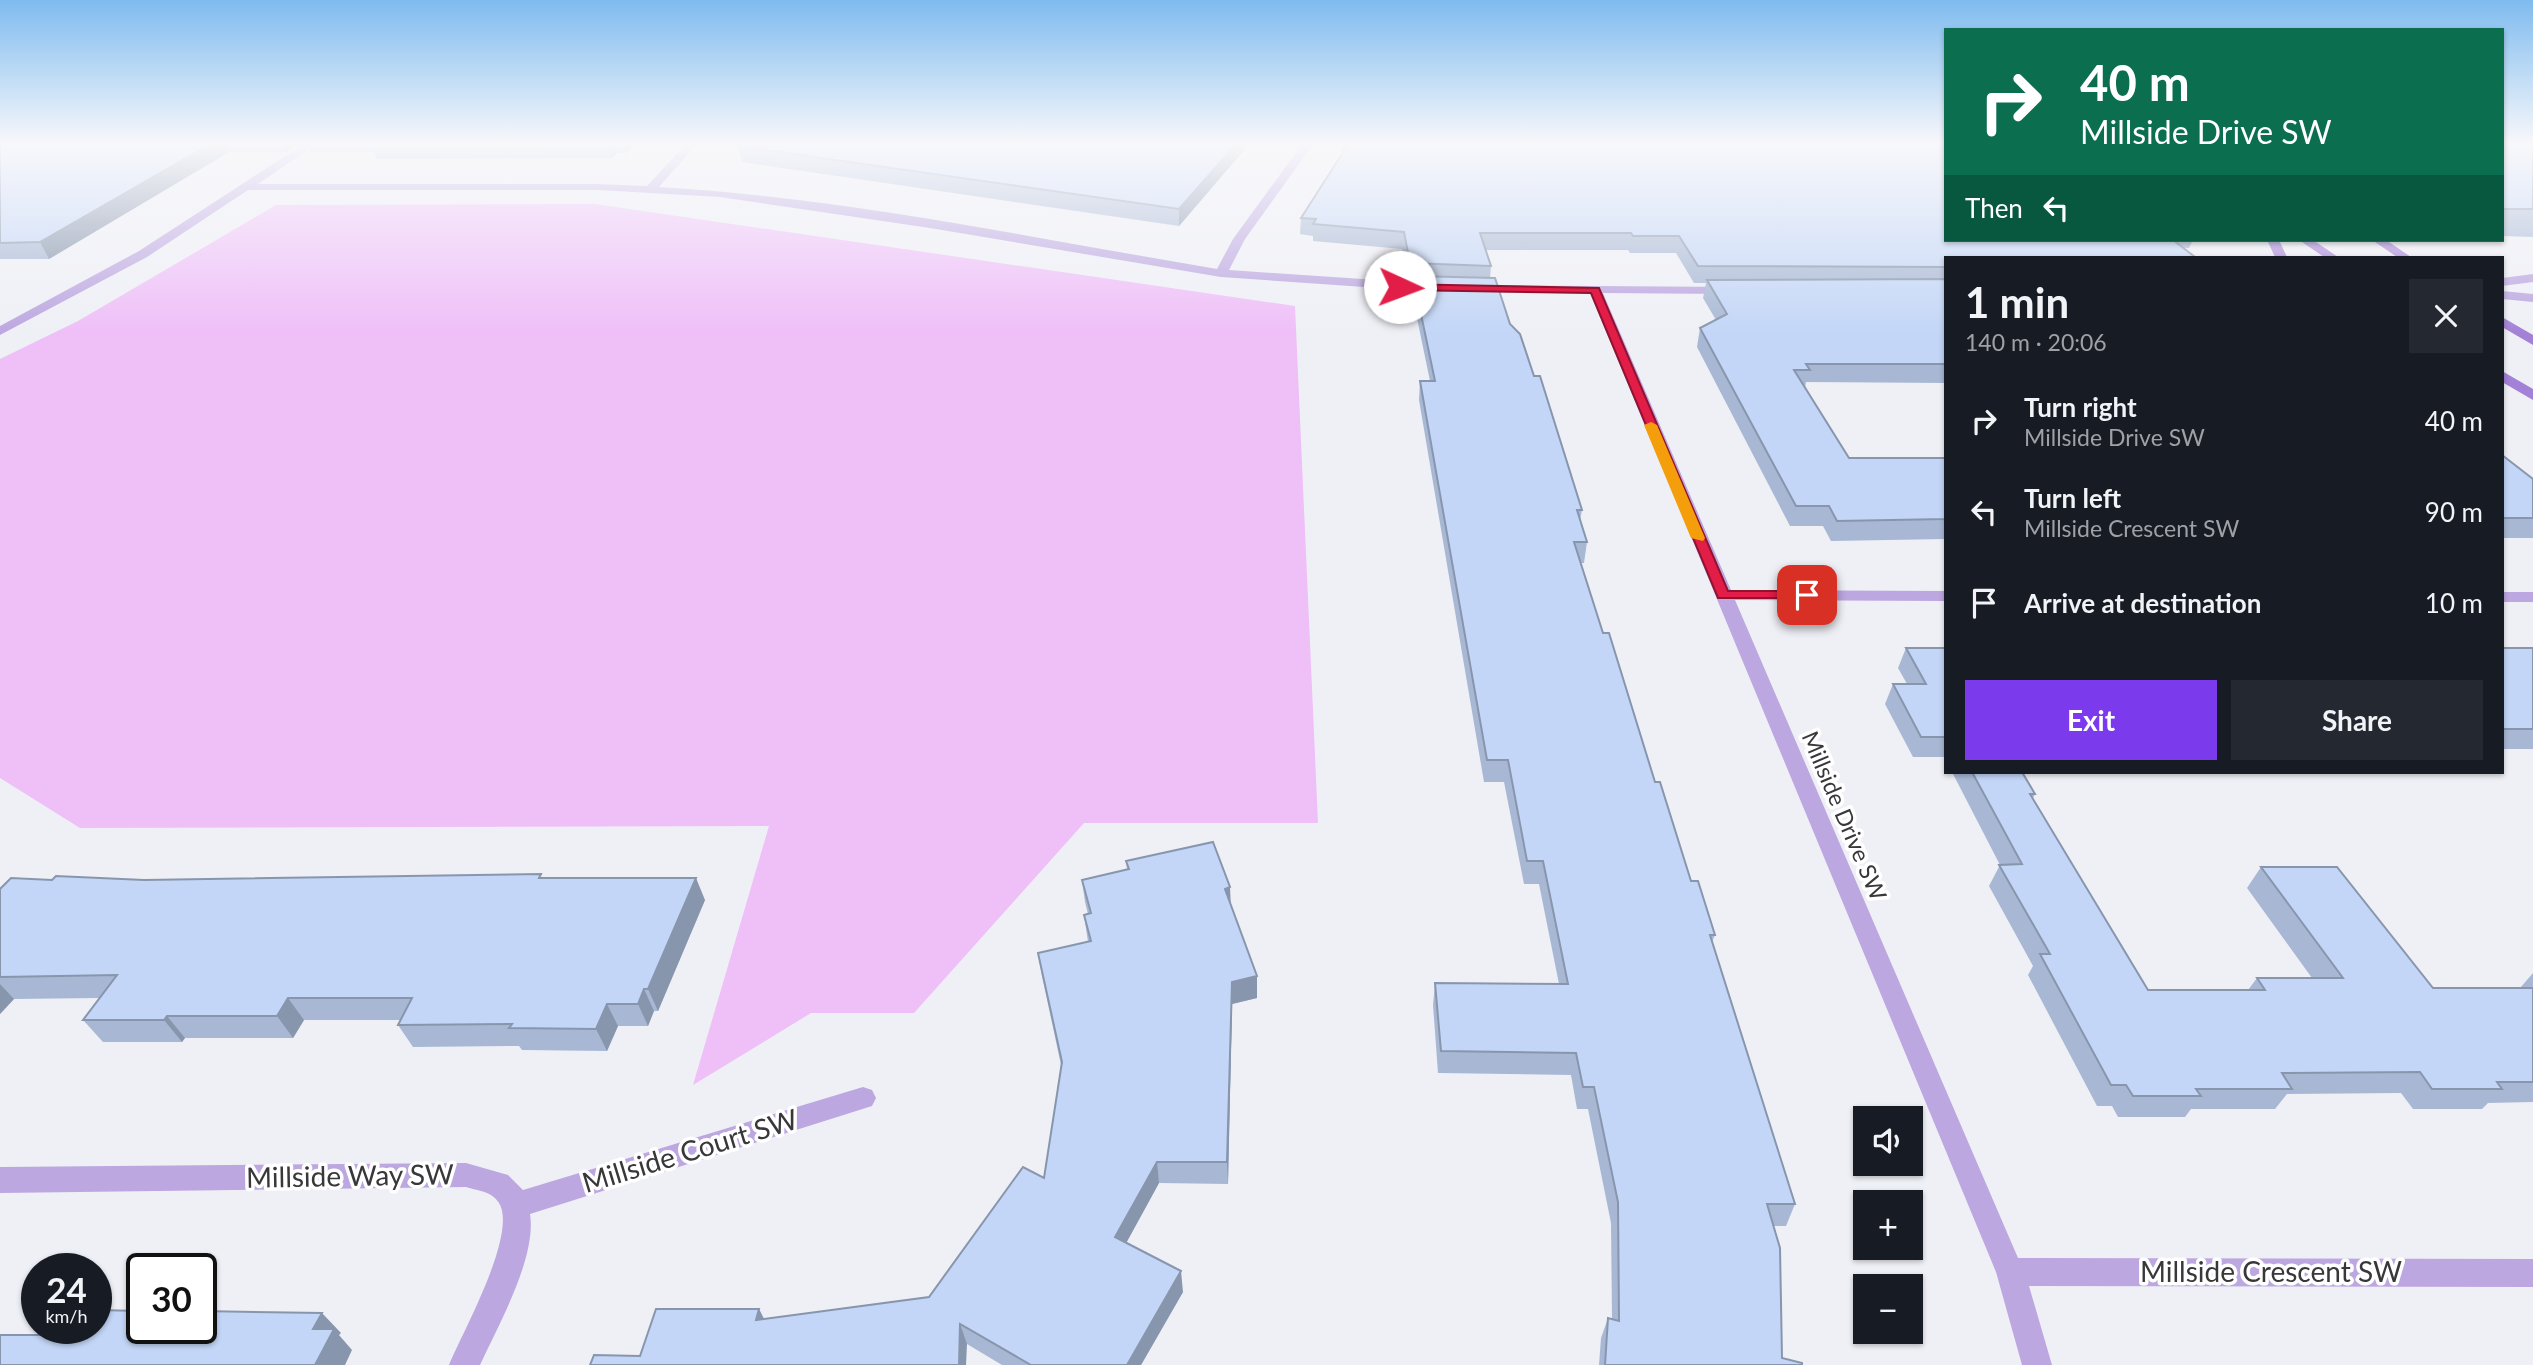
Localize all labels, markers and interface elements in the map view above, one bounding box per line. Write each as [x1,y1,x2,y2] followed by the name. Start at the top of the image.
[2080,53,2190,111] text: 40 m
[1965,56,2056,147] icon: right
[2080,112,2332,151] text: Millside Drive SW
[2037,189,2075,227] icon: left
[1965,192,2023,224] text: Then
[1363,250,1437,324] position arrow
[1965,277,2069,327] text: 1 min
[2409,279,2483,353] button: close
[1965,328,2107,356] text: 140 m · 20:06
[2024,391,2137,423] text: Turn right
[1965,402,2003,440] icon: right
[2425,405,2483,437] text: 40 m
[2024,423,2205,451] text: Millside Drive SW
[2024,482,2121,514] text: Turn left
[1965,493,2003,531] icon: left
[2425,496,2483,528] text: 90 m
[2024,514,2239,542] text: Millside Crescent SW
[1777,565,1837,625] pin
[1788,576,1826,614] icon: arrive
[1965,584,2003,622] icon: arrive
[2024,587,2261,619] text: Arrive at destination
[2425,587,2483,619] text: 10 m
[1965,680,2217,760] button: Exit
[2231,680,2483,760] button: Share
[1797,727,1893,904] street label: Millside Drive SW
[578,1101,802,1199] street label: Millside Court SW
[1853,1106,1923,1344] map controls
[1853,1106,1923,1176] button: sound
[246,1156,454,1194] street label: Millside Way SW
[1853,1190,1923,1260] button: +
[126,1253,217,1344] speed limit sign: 30
[2140,1254,2402,1288] street label: Millside Crescent SW
[46,1268,87,1310] text: 24
[1853,1274,1923,1344] button: −
[45,1305,88,1327] text: km/h

